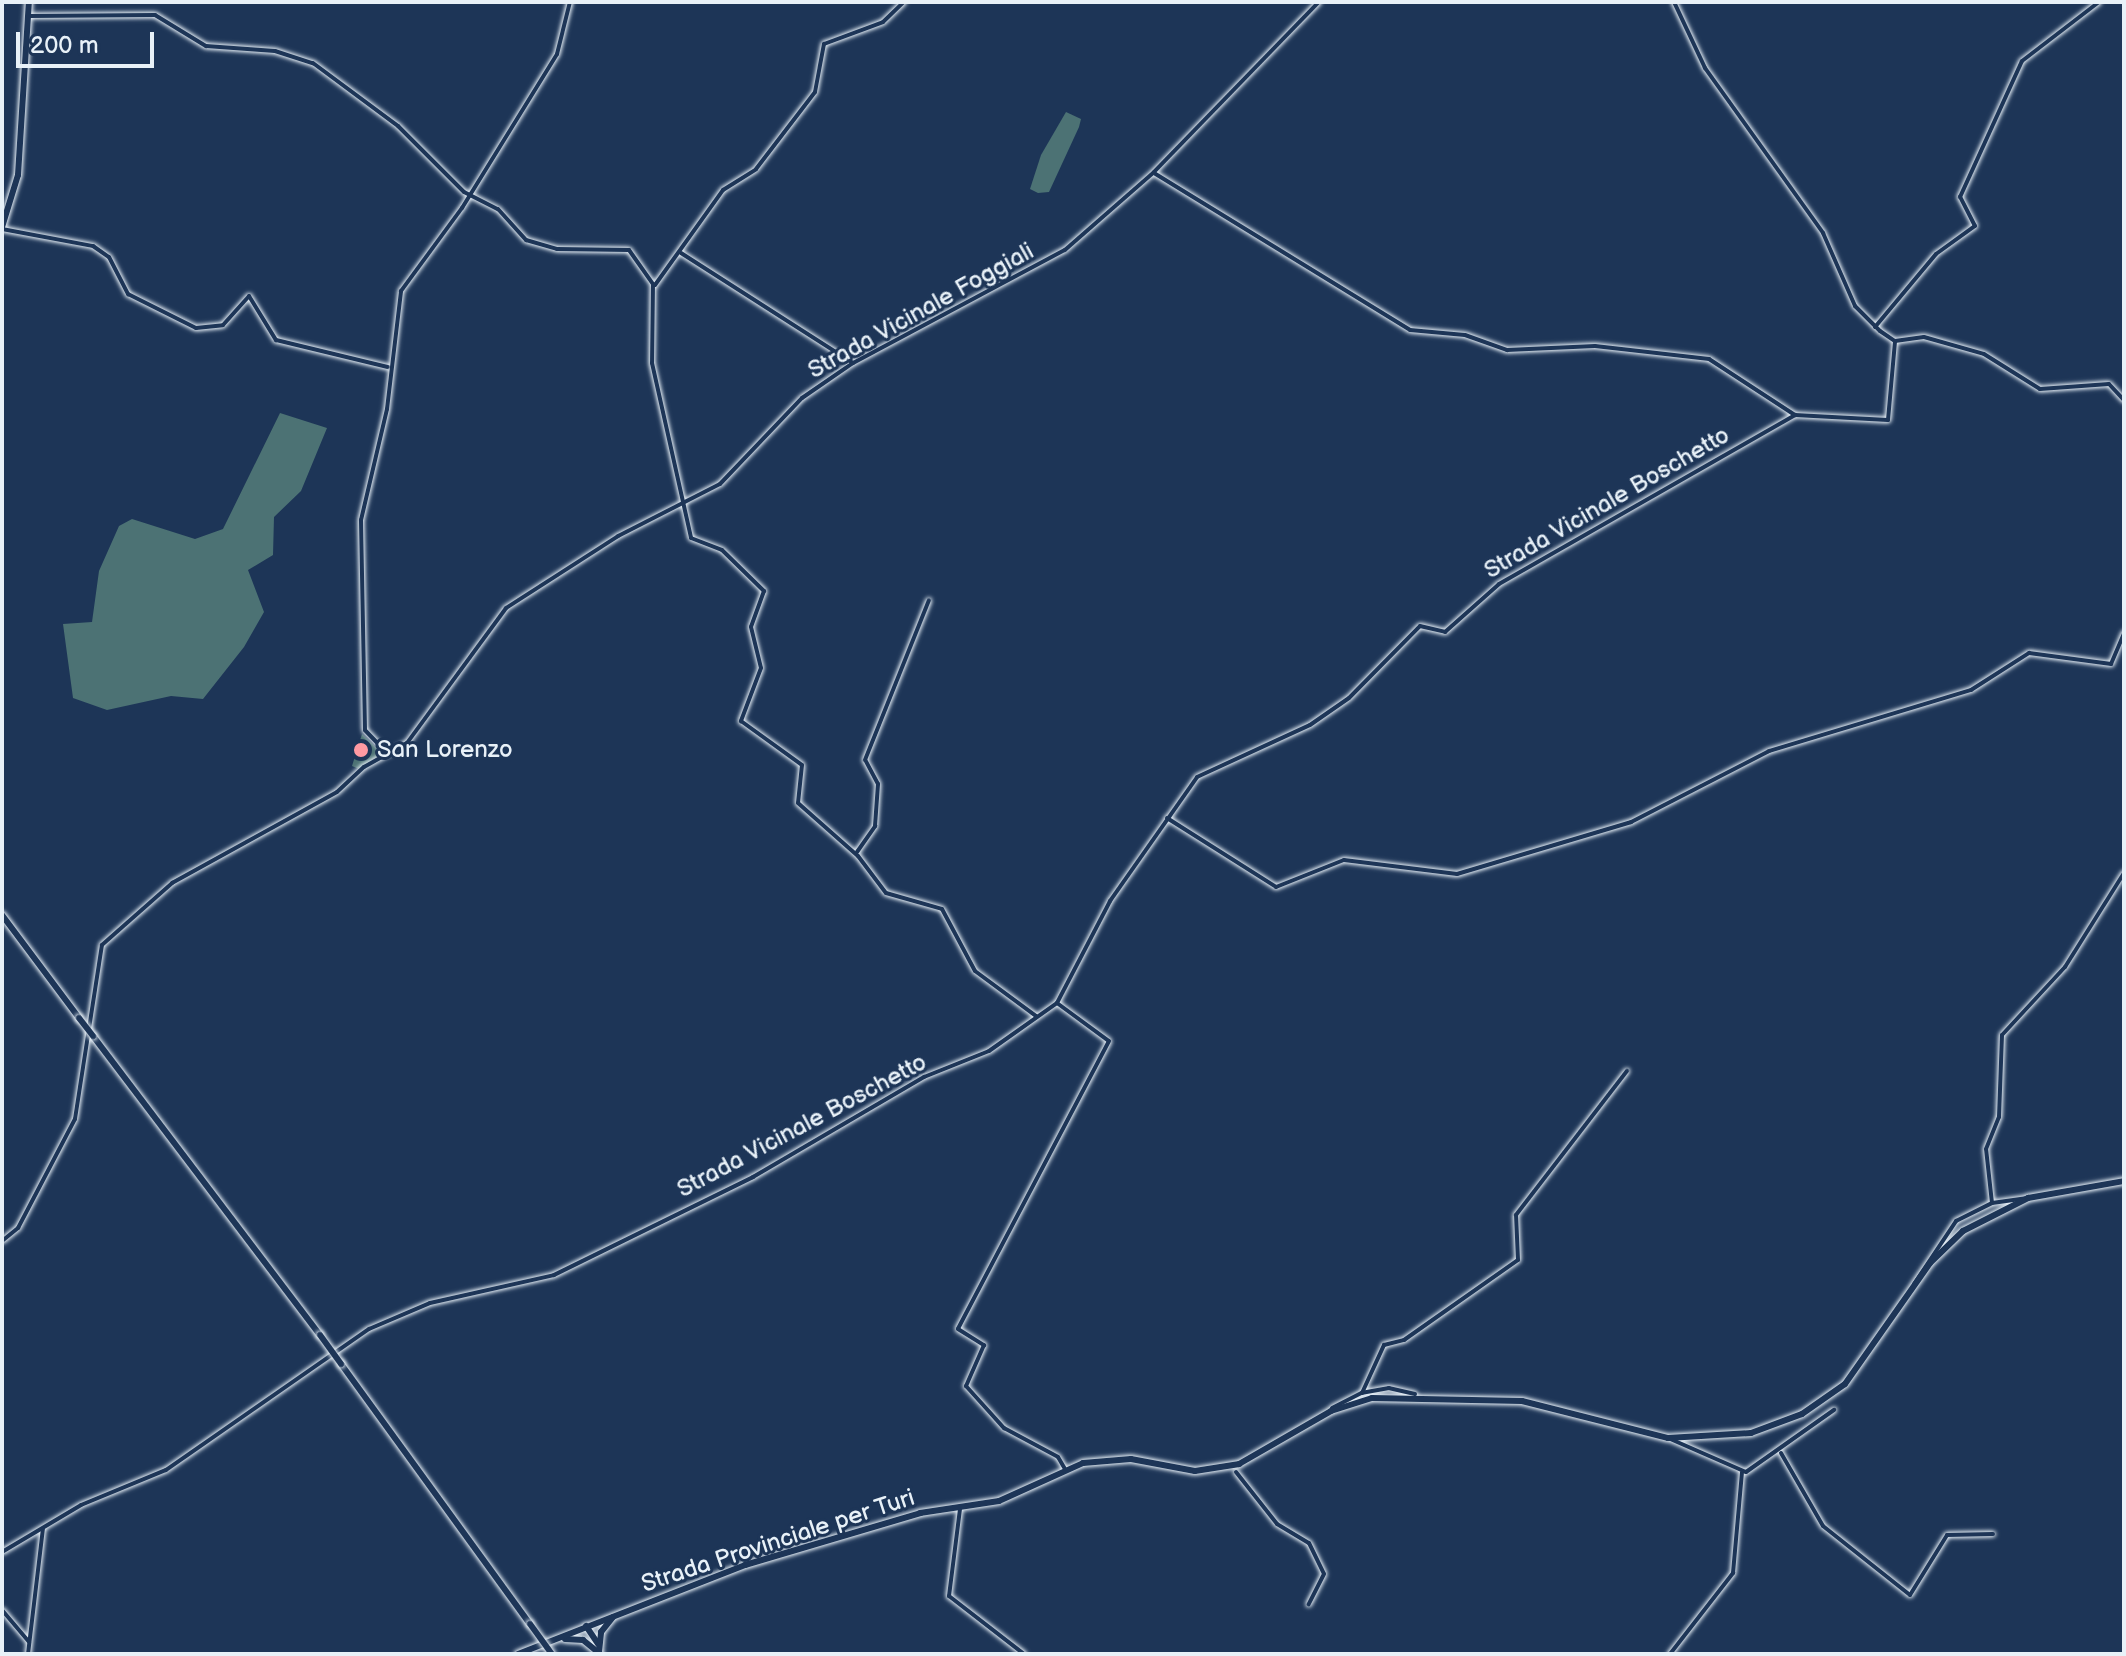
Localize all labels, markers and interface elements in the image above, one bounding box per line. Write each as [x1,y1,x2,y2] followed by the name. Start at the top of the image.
[20,16,158,66] scale bar
[30,31,99,60] text: 200 m
[803,237,1039,385] street label: Strada Vicinale Foggiali
[1479,421,1735,585] street label: Strada Vicinale Boschetto
[377,736,513,764] place label: San Lorenzo
[352,741,370,759] marker: San Lorenzo
[672,1048,932,1204] street label: Strada Vicinale Boschetto
[637,1483,919,1599] street label: Strada Provinciale per Turi

